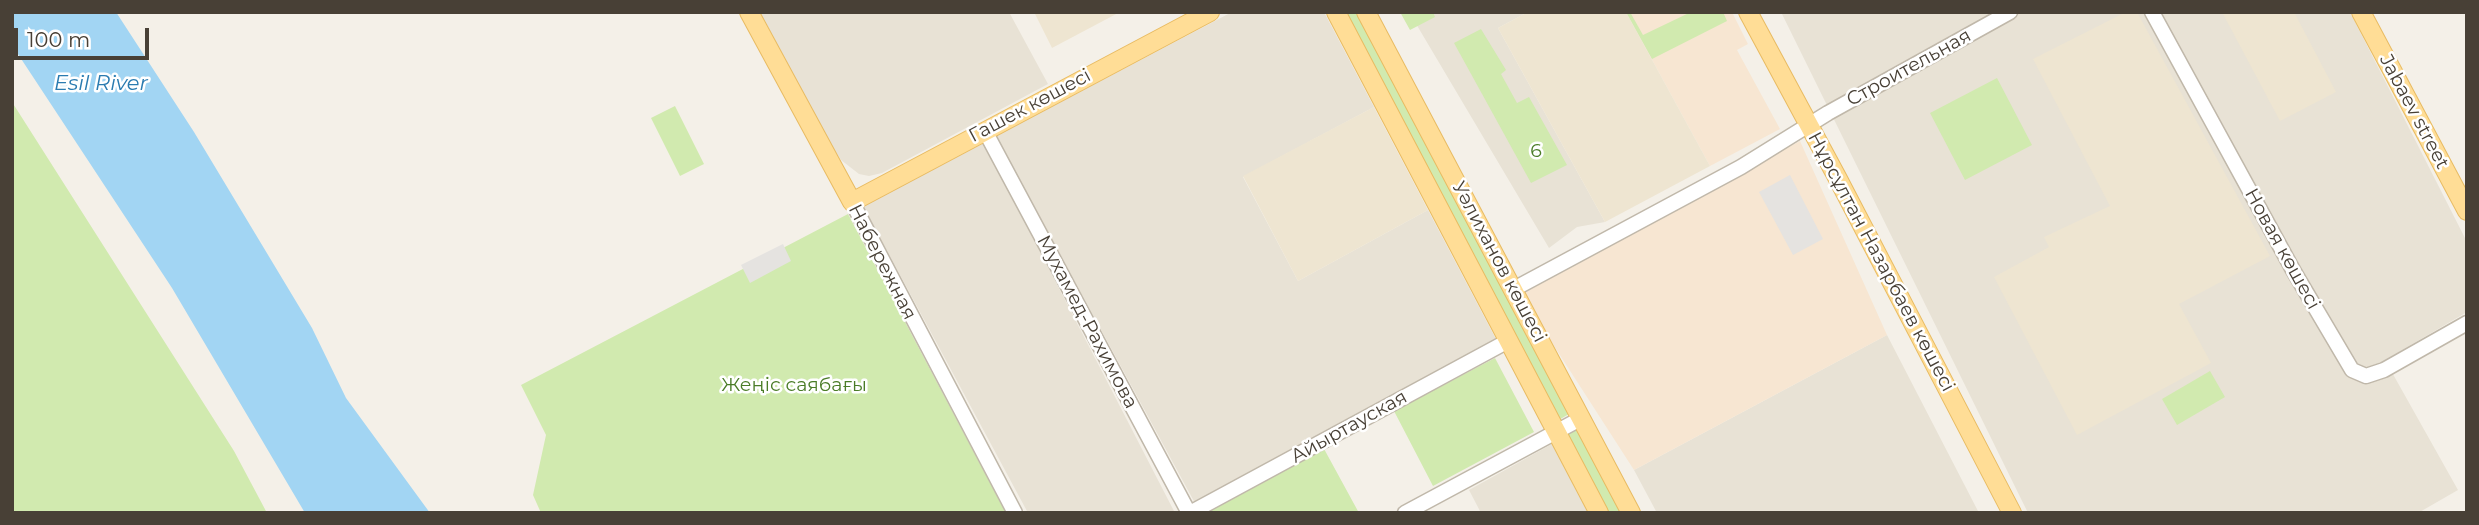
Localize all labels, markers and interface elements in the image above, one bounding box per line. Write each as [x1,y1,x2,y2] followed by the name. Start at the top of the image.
[18,14,152,58] scale bar
[1843,24,1975,112] street label: Строительная
[27,27,90,52] text: 100 m
[2374,51,2454,173] street label: Jabaev street
[965,64,1095,148] street label: Гашек көшесі
[54,71,148,97] water label: Esil River
[1803,128,1959,396] street label: Нұрсұлтан Назарбаев көшесі
[1530,140,1542,162] park label: 6
[1447,178,1551,346] street label: Уәлиханов көшесі
[2239,184,2325,314] street label: Новая көшесі
[843,200,921,324] street label: Набережная
[1032,232,1142,412] street label: Мухамед-Рахимова
[721,374,867,396] park label: Жеңіс саябағы
[1287,386,1411,468] street label: Айыртауская

